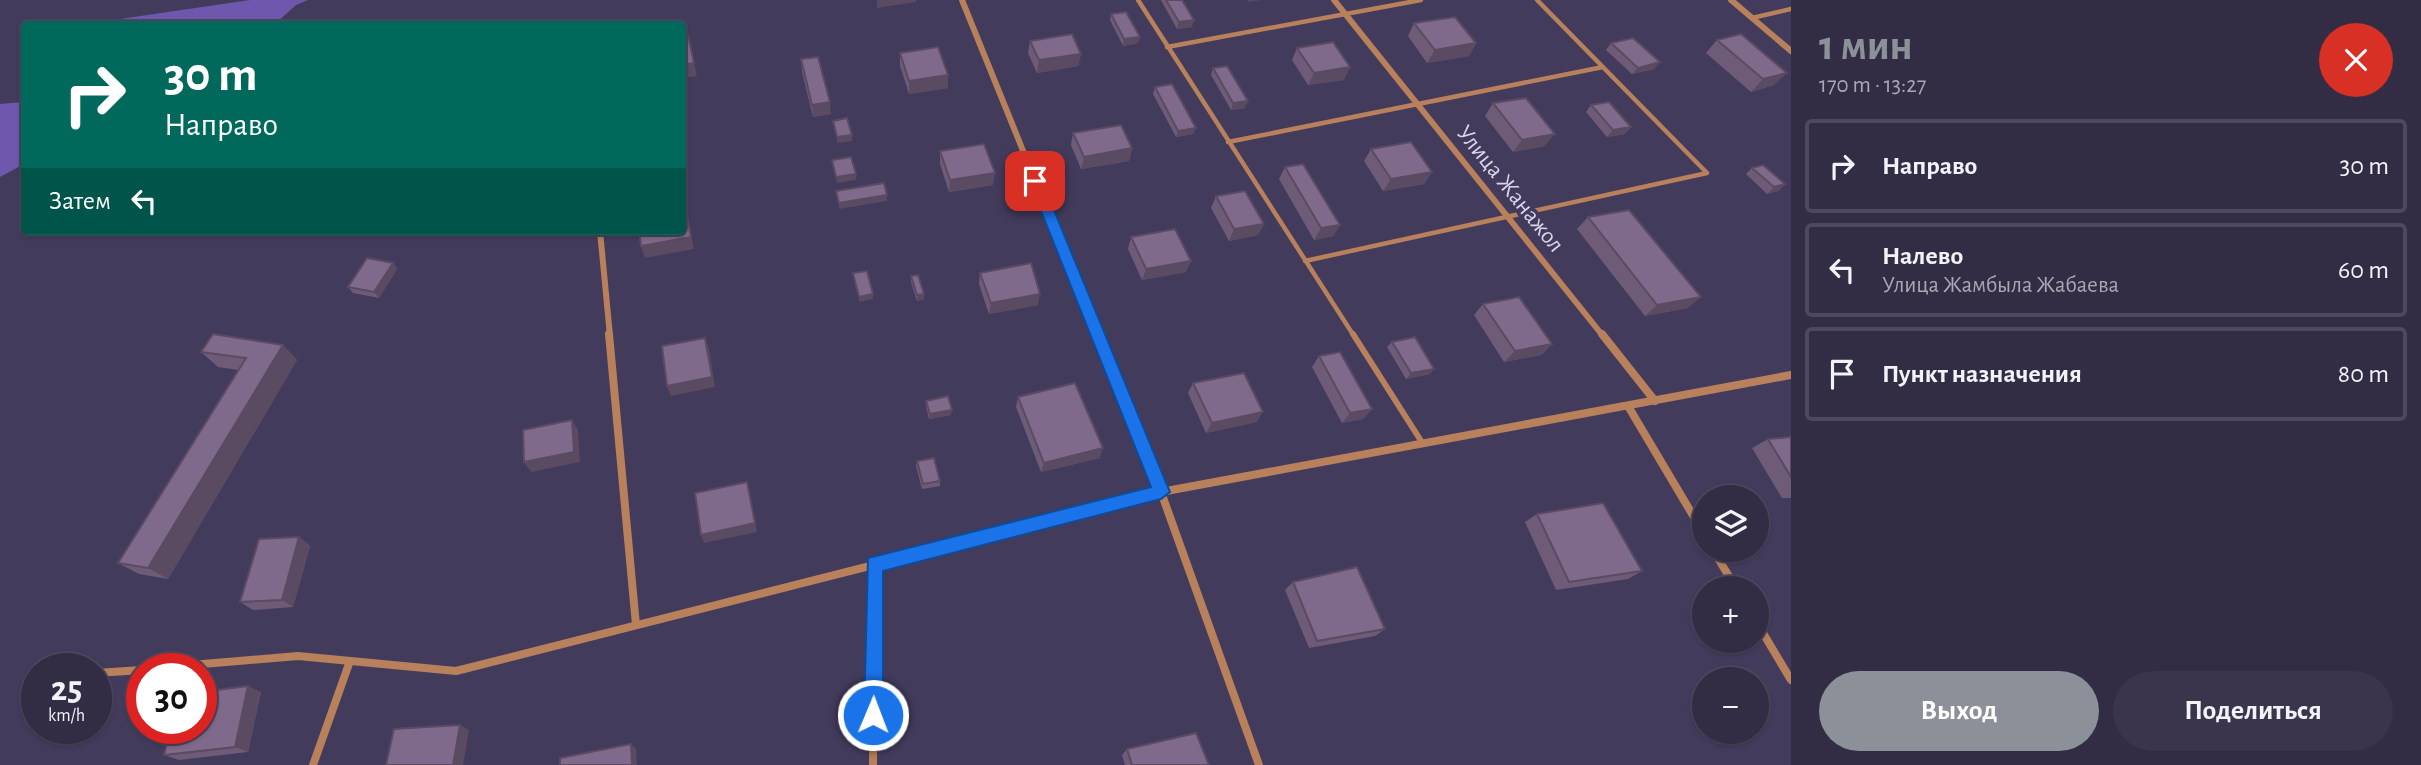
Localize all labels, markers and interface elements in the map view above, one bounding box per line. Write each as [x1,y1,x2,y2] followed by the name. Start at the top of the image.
[2319,23,2393,97] button: close
[1819,25,1913,67] text: 1 мин
[49,49,140,140] icon: right
[164,51,258,100] text: 30 m
[1819,74,1926,97] text: 170 m · 13:27
[164,109,278,141] text: Направо
[1452,121,1568,257] street label: Улица Жанажол
[1823,147,1861,185] icon: right
[1005,151,1065,211] pin
[1882,153,1977,179] text: Направо
[2339,153,2389,179] text: 30 m
[1016,162,1054,200] icon: arrive
[125,182,163,220] icon: left
[49,188,111,214] text: Затем
[1882,243,1963,269] text: Налево
[1823,251,1861,289] icon: left
[2338,257,2389,283] text: 60 m
[1882,274,2119,297] text: Улица Жамбыла Жабаева
[1823,355,1861,393] icon: arrive
[1882,361,2082,387] text: Пункт назначения
[2338,361,2389,387] text: 80 m
[1692,485,1769,744] map controls
[1692,485,1769,562] button: layers
[1692,576,1769,653] button: +
[126,653,217,744] speed limit sign: 30
[1692,667,1769,744] button: −
[1819,671,2099,751] button: Выход
[2113,671,2393,751] button: Поделиться
[51,672,82,707] text: 25
[836,678,910,752] position arrow
[48,707,85,725] text: km/h

